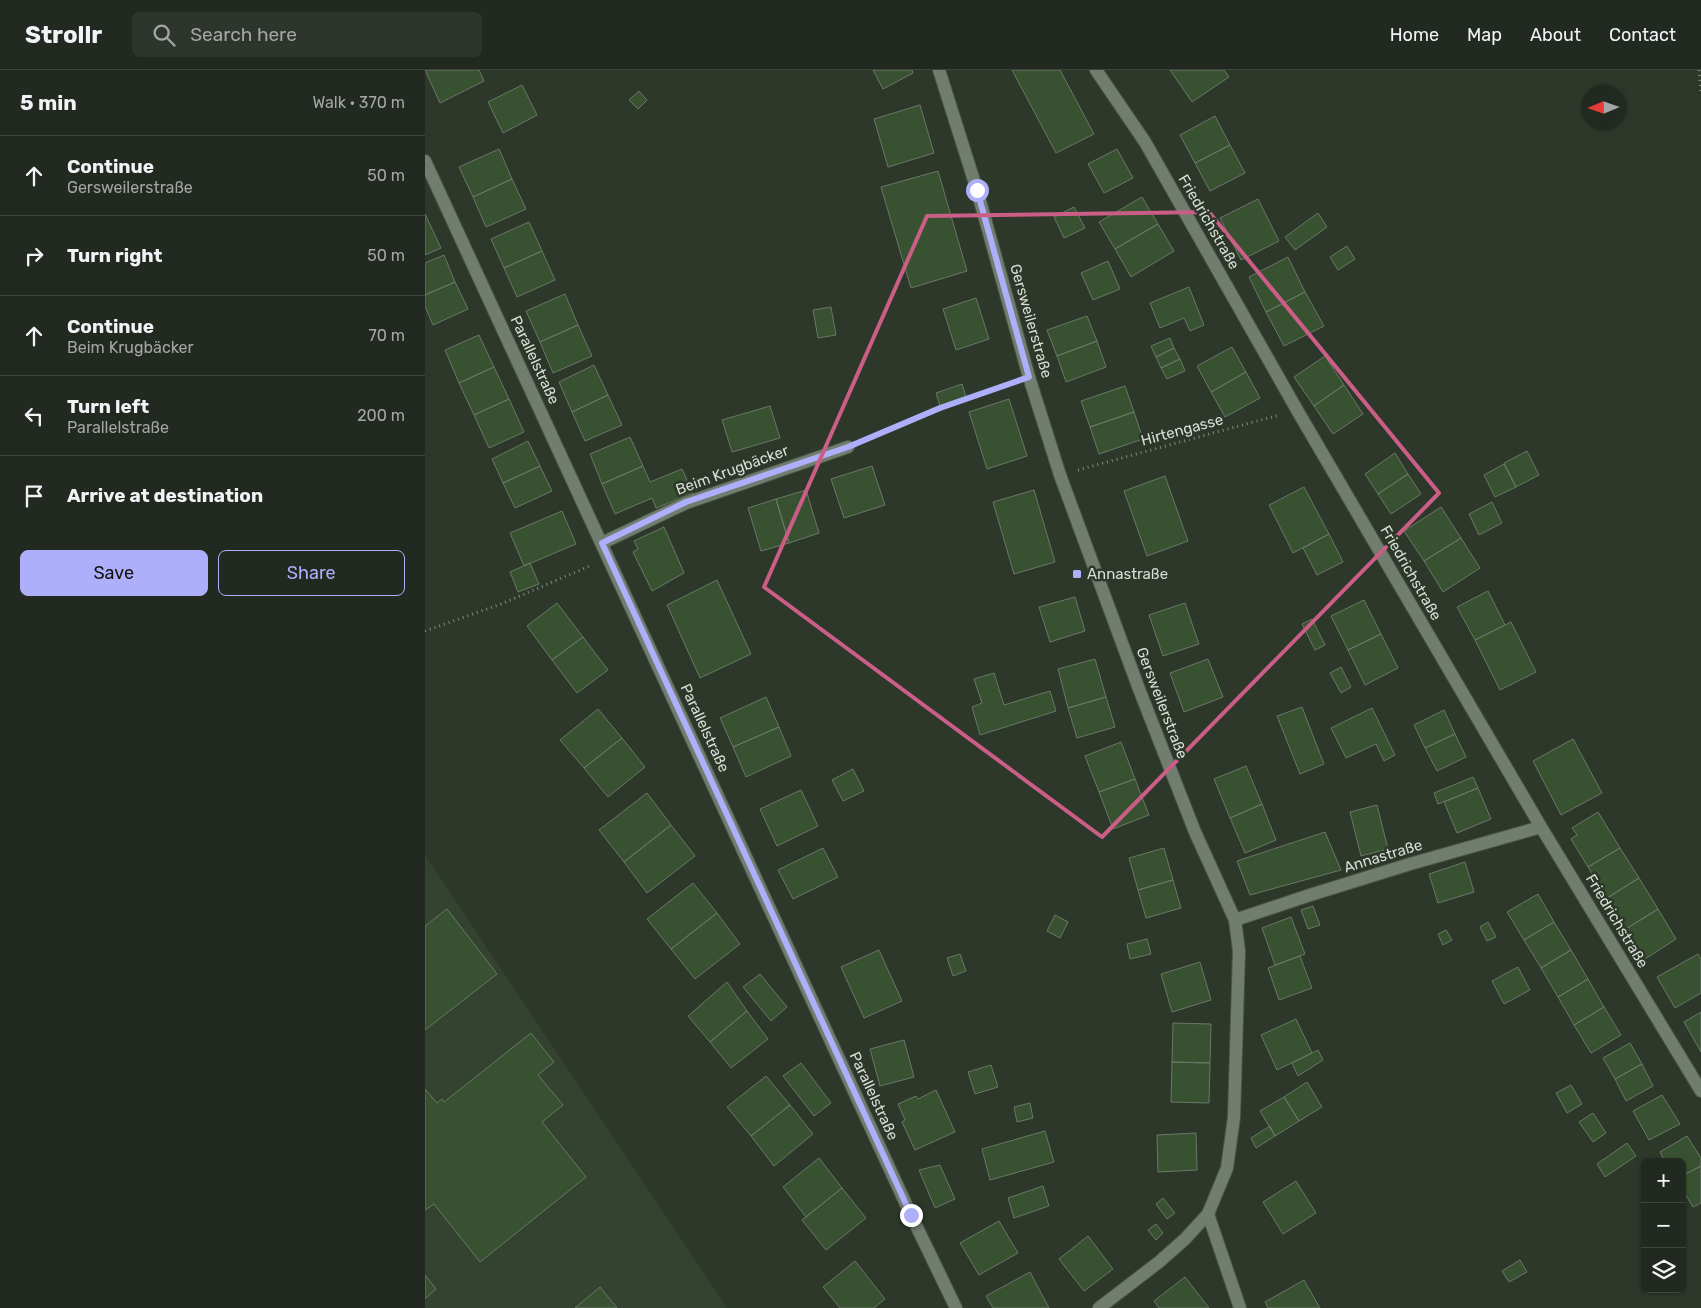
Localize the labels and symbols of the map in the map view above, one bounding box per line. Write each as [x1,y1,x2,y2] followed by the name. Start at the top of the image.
[1581,85,1626,130] north arrow
[1175,171,1243,273] street label: Friedrichstraße
[966,179,989,202] route start
[1006,262,1056,380] street label: Gersweilerstraße
[507,313,563,407] street label: Parallelstraße
[1139,410,1225,450] street label: Hirtengasse
[673,441,791,499] street label: Beim Krugbäcker
[1377,522,1445,624] street label: Friedrichstraße
[1087,565,1168,583] place label: Annastraße
[1071,568,1083,580] marker: Annastraße
[1132,645,1192,761] street label: Gersweilerstraße
[677,681,733,775] street label: Parallelstraße
[1342,836,1424,876] street label: Annastraße
[1582,871,1652,971] street label: Friedrichstraße
[846,1049,902,1143] street label: Parallelstraße
[900,1204,923,1227] route end

